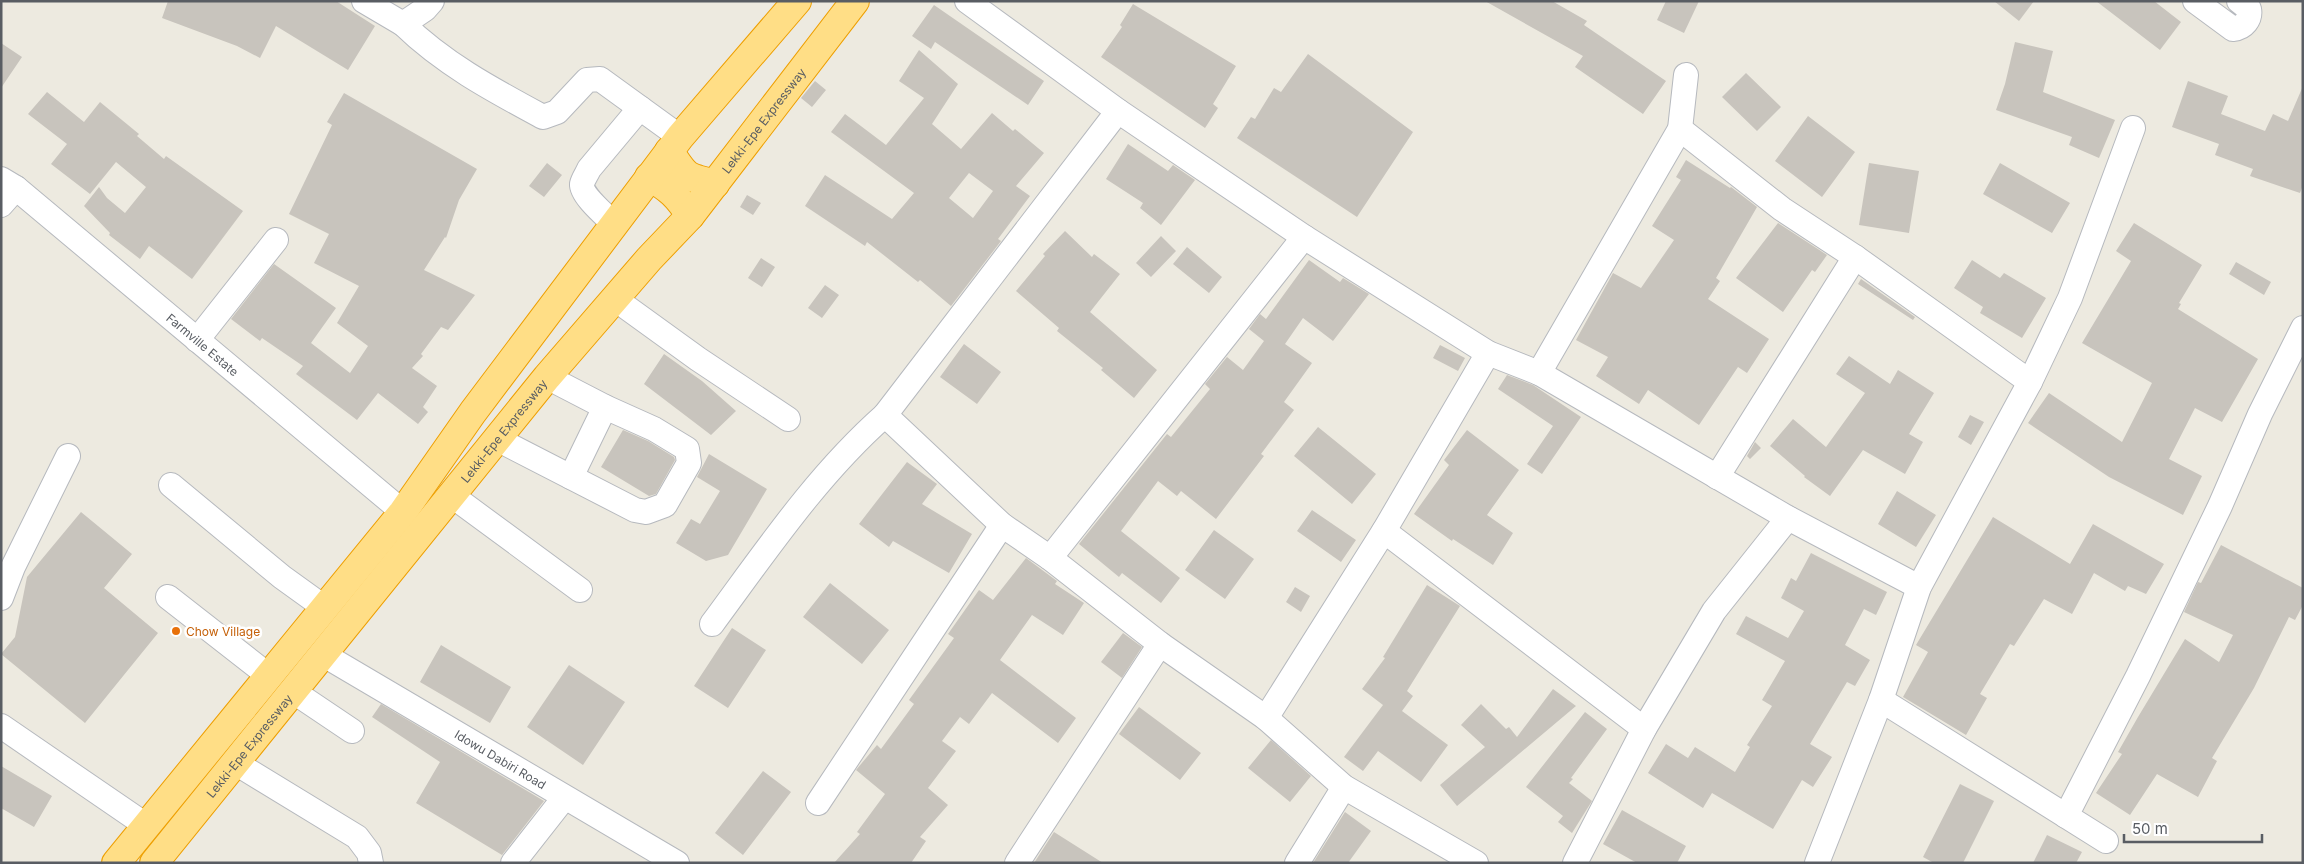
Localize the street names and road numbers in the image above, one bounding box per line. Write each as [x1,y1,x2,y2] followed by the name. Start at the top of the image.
[718,65,809,176] street label: Lekki-Epe Expressway
[164,310,242,379] street label: Farmville Estate
[457,376,550,485] street label: Lekki-Epe Expressway
[203,691,295,800] street label: Lekki-Epe Expressway
[452,726,549,792] street label: Idowu Dabiri Road

